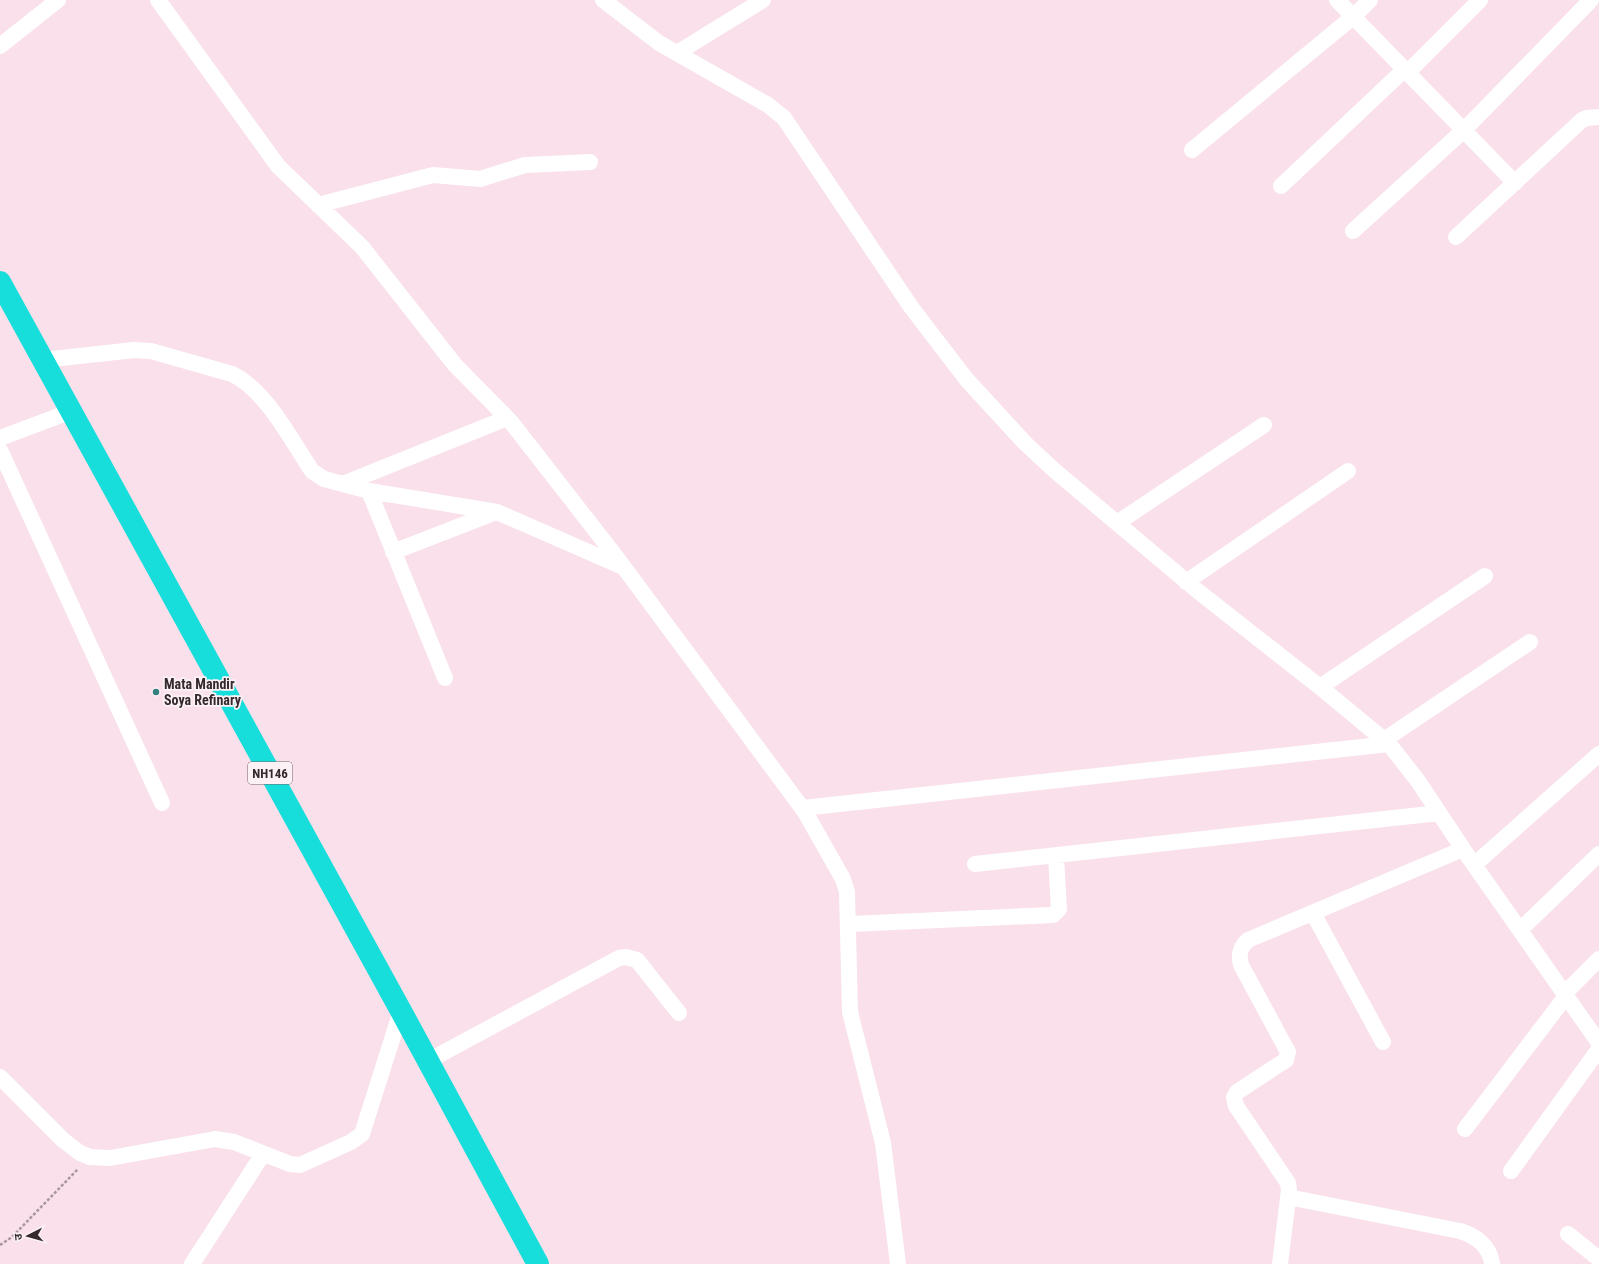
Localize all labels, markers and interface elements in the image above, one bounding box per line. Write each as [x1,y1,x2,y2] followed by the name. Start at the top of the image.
[164,676,242,708] place label: Mata Mandir Soya Refinary
[151,687,161,697] marker: Mata Mandir Soya Refinary
[248,762,292,784] road number: NH146
[8,1216,48,1256] north arrow
[12,1233,25,1241] text: उ

